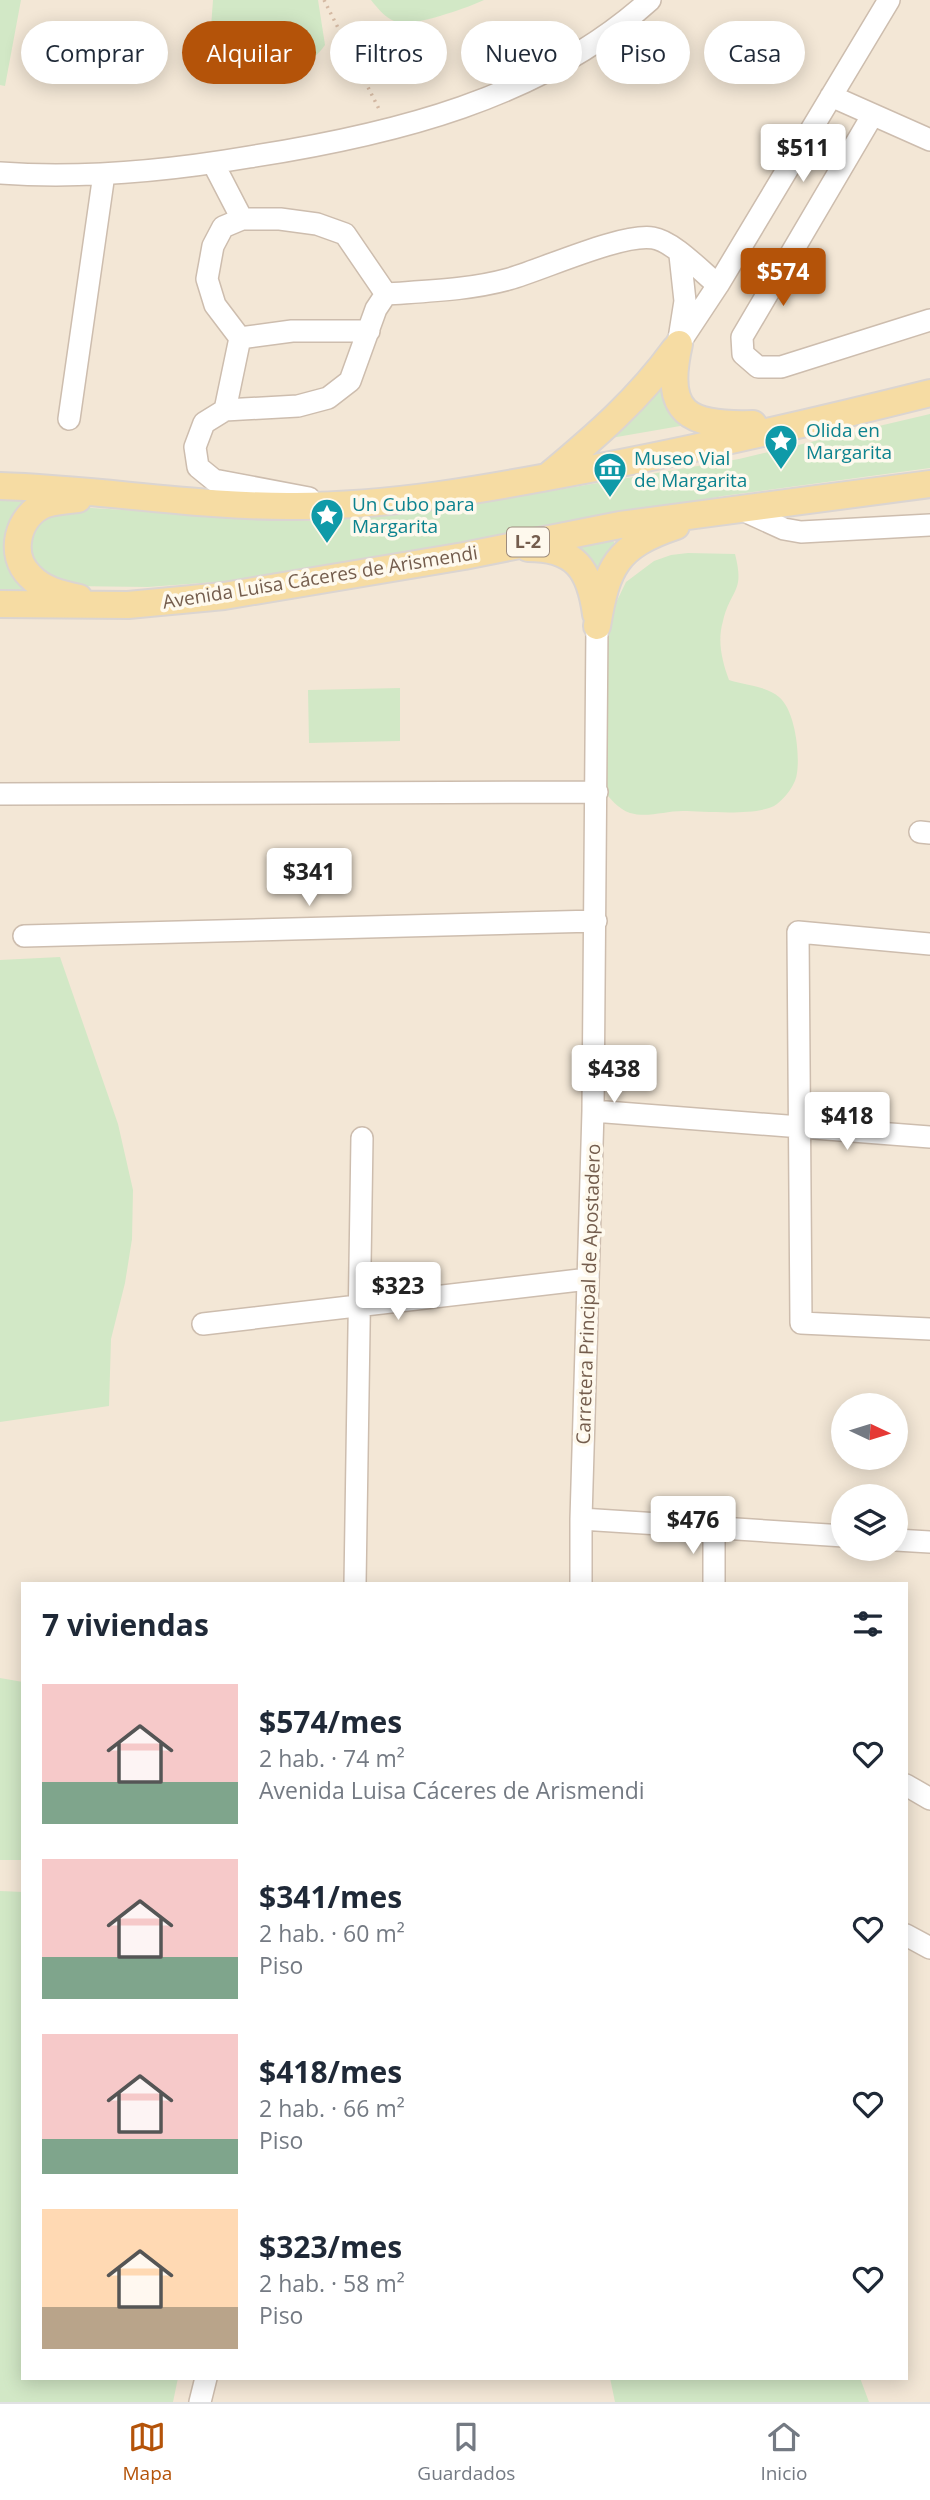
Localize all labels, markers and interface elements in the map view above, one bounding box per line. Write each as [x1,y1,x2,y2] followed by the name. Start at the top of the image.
[21,21,168,84] chip: Comprar
[182,21,316,84] chip: Alquilar
[330,21,447,84] chip: Filtros
[461,21,582,84] chip: Nuevo
[596,21,690,84] chip: Piso
[704,21,805,84] chip: Casa
[762,124,844,184] pin: $511
[777,131,829,163] text: $511
[742,248,824,308] pin: $574
[757,255,809,287] text: $574
[806,417,892,465] place label: Olida en Margarita
[762,422,800,471] place icon: Olida en Margarita
[634,445,747,493] place label: Museo Vial de Margarita
[591,450,629,499] museum icon: Museo Vial de Margarita
[352,491,475,539] place label: Un Cubo para Margarita
[308,496,346,545] place icon: Un Cubo para Margarita
[507,528,549,556] road number: L-2
[161,539,479,615] street label: Avenida Luisa Cáceres de Arismendi
[268,848,350,908] pin: $341
[283,855,335,887] text: $341
[573,1046,655,1105] pin: $438
[588,1052,640,1084] text: $438
[806,1092,888,1152] pin: $418
[821,1099,873,1131] text: $418
[570,1143,606,1445] street label: Carretera Principal de Apostadero
[357,1262,439,1322] pin: $323
[372,1269,424,1301] text: $323
[831,1393,908,1470] north arrow
[831,1393,908,1561] map controls
[831,1484,908,1561] button: layers
[652,1496,734,1556] pin: $476
[667,1503,719,1535] text: $476
[42,1604,209,1645] text: 7 viviendas
[849,1605,887,1643] icon: filters
[259,1701,402,1742] text: $574/mes
[98,1712,182,1796] icon: home
[849,1735,887,1773] icon: heart
[259,1742,405,1774] text: 2 hab. · 74 m²
[259,1774,645,1806] text: Avenida Luisa Cáceres de Arismendi
[259,1876,402,1917] text: $341/mes
[98,1887,182,1971] icon: home
[849,1910,887,1948] icon: heart
[259,1917,405,1949] text: 2 hab. · 60 m²
[259,1949,303,1981] text: Piso
[259,2051,402,2092] text: $418/mes
[98,2062,182,2146] icon: home
[849,2085,887,2123] icon: heart
[259,2092,405,2124] text: 2 hab. · 66 m²
[259,2124,303,2156] text: Piso
[259,2226,402,2267] text: $323/mes
[98,2237,182,2321] icon: home
[849,2260,887,2298] icon: heart
[259,2267,405,2299] text: 2 hab. · 58 m²
[259,2299,303,2331] text: Piso
[122,2418,172,2486] tab: Mapa
[417,2418,515,2486] tab: Guardados
[760,2418,807,2486] tab: Inicio

